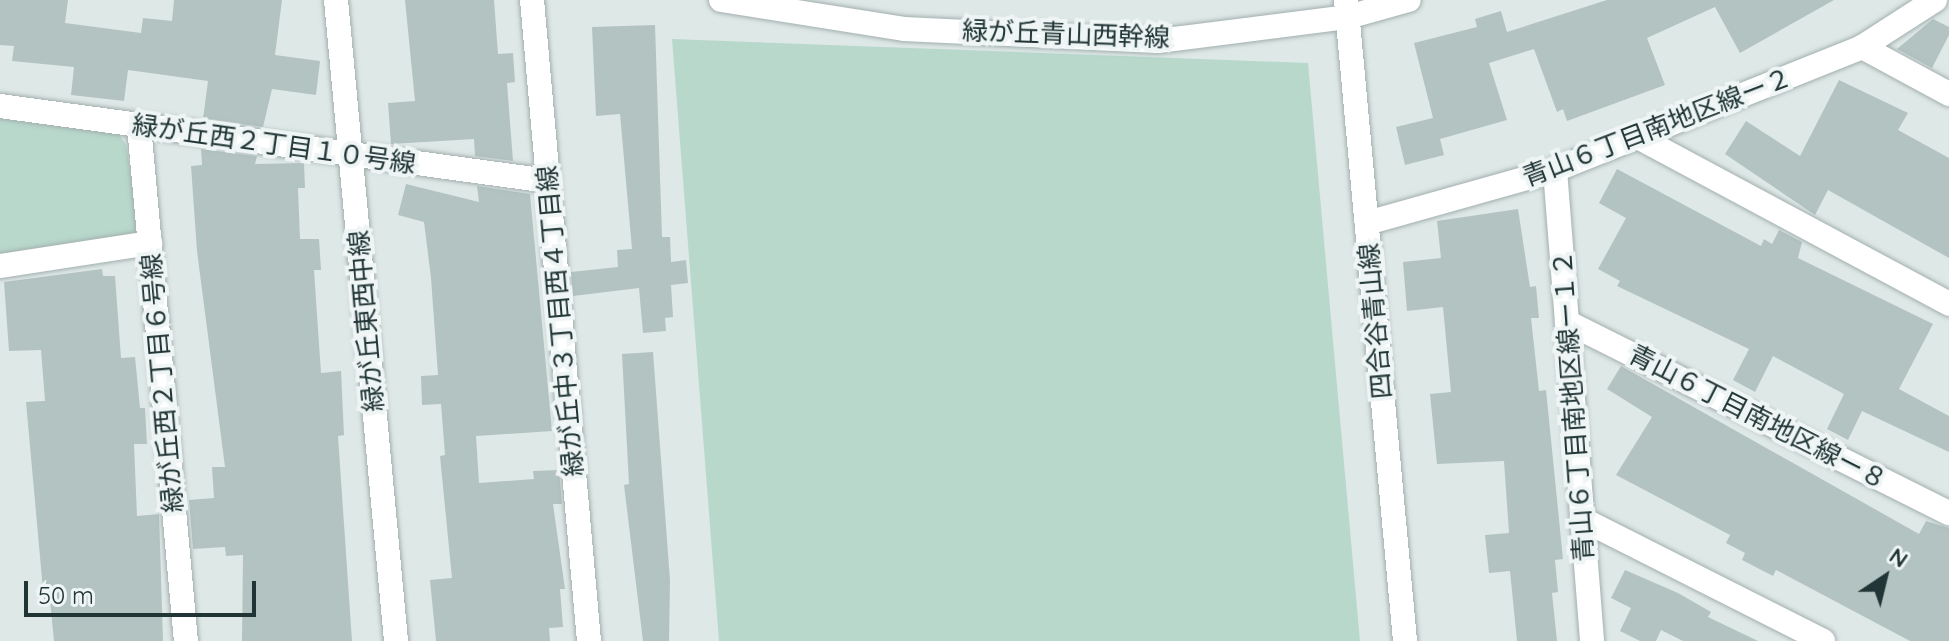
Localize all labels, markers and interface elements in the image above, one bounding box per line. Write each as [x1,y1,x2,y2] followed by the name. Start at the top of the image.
[962,15,1170,53] street label: 緑が丘青山西幹線
[1518,61,1796,193] street label: 青山６丁目南地区線ー２
[130,109,418,179] street label: 緑が丘西２丁目１０号線
[531,164,589,478] street label: 緑が丘中３丁目西４丁目線
[343,229,389,413] street label: 緑が丘東西中線
[1353,242,1397,400] street label: 四合谷青山線
[1547,249,1599,563] street label: 青山６丁目南地区線ー１２
[135,252,189,514] street label: 緑が丘西２丁目６号線
[1624,338,1892,496] street label: 青山６丁目南地区線ー８
[1845,537,1925,617] north arrow
[1884,541,1913,573] text: N
[28,565,260,615] scale bar
[38,580,94,610] text: 50 m

